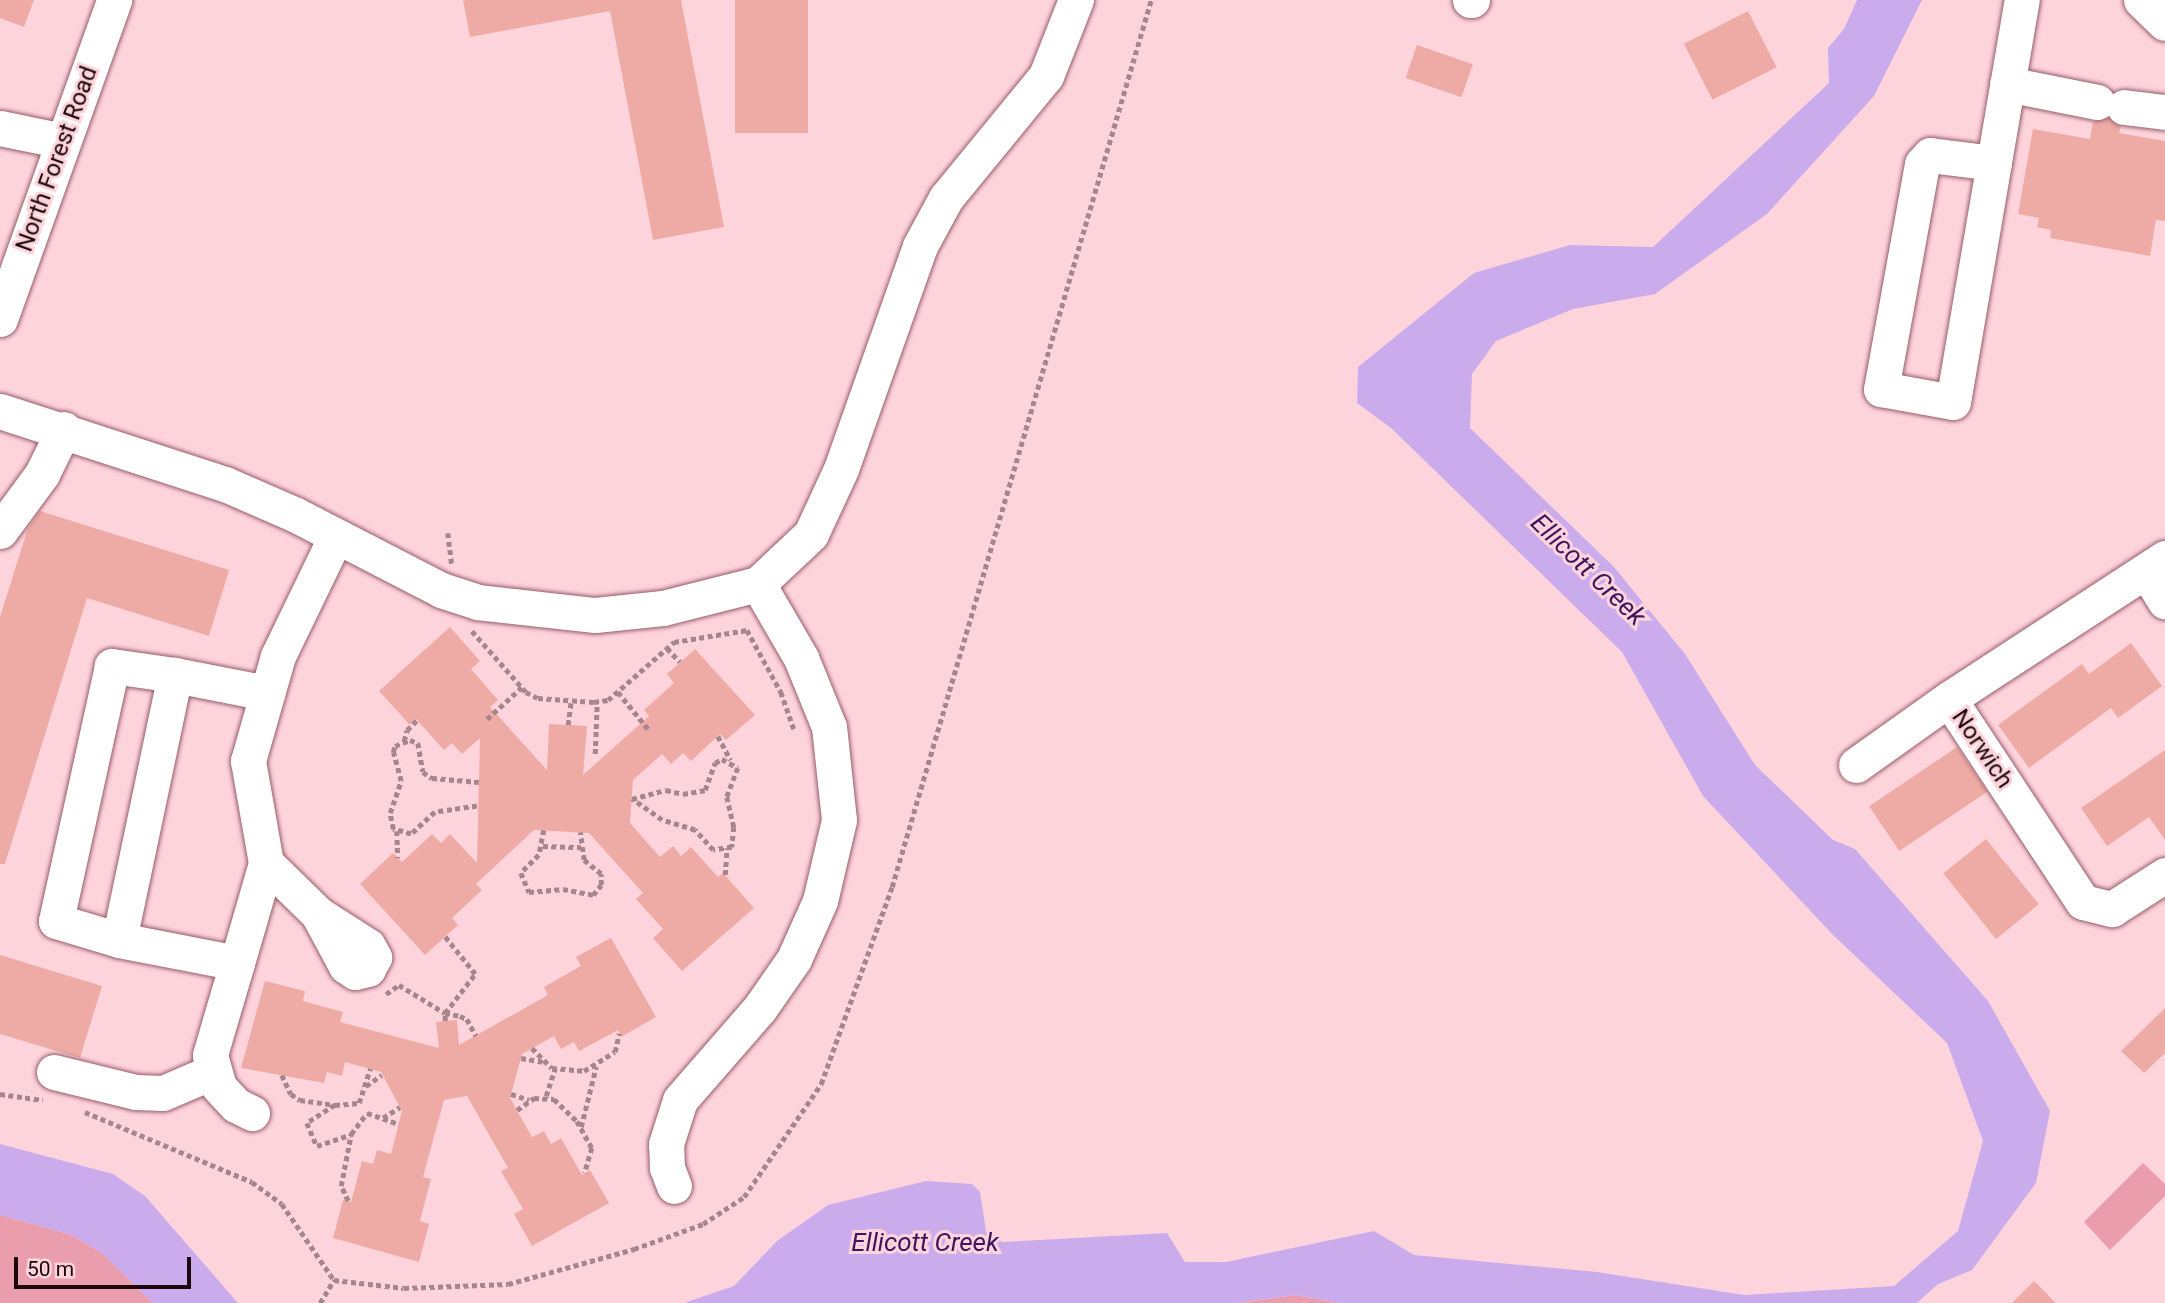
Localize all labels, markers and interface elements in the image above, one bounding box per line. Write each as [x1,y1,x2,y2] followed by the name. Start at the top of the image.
[10,62,104,256] street label: North Forest Road
[1524,508,1652,632] water label: Ellicott Creek
[1945,704,2019,794] street label: Norwich
[851,1227,999,1259] water label: Ellicott Creek
[18,1244,194,1288] scale bar
[27,1257,74,1281] text: 50 m

